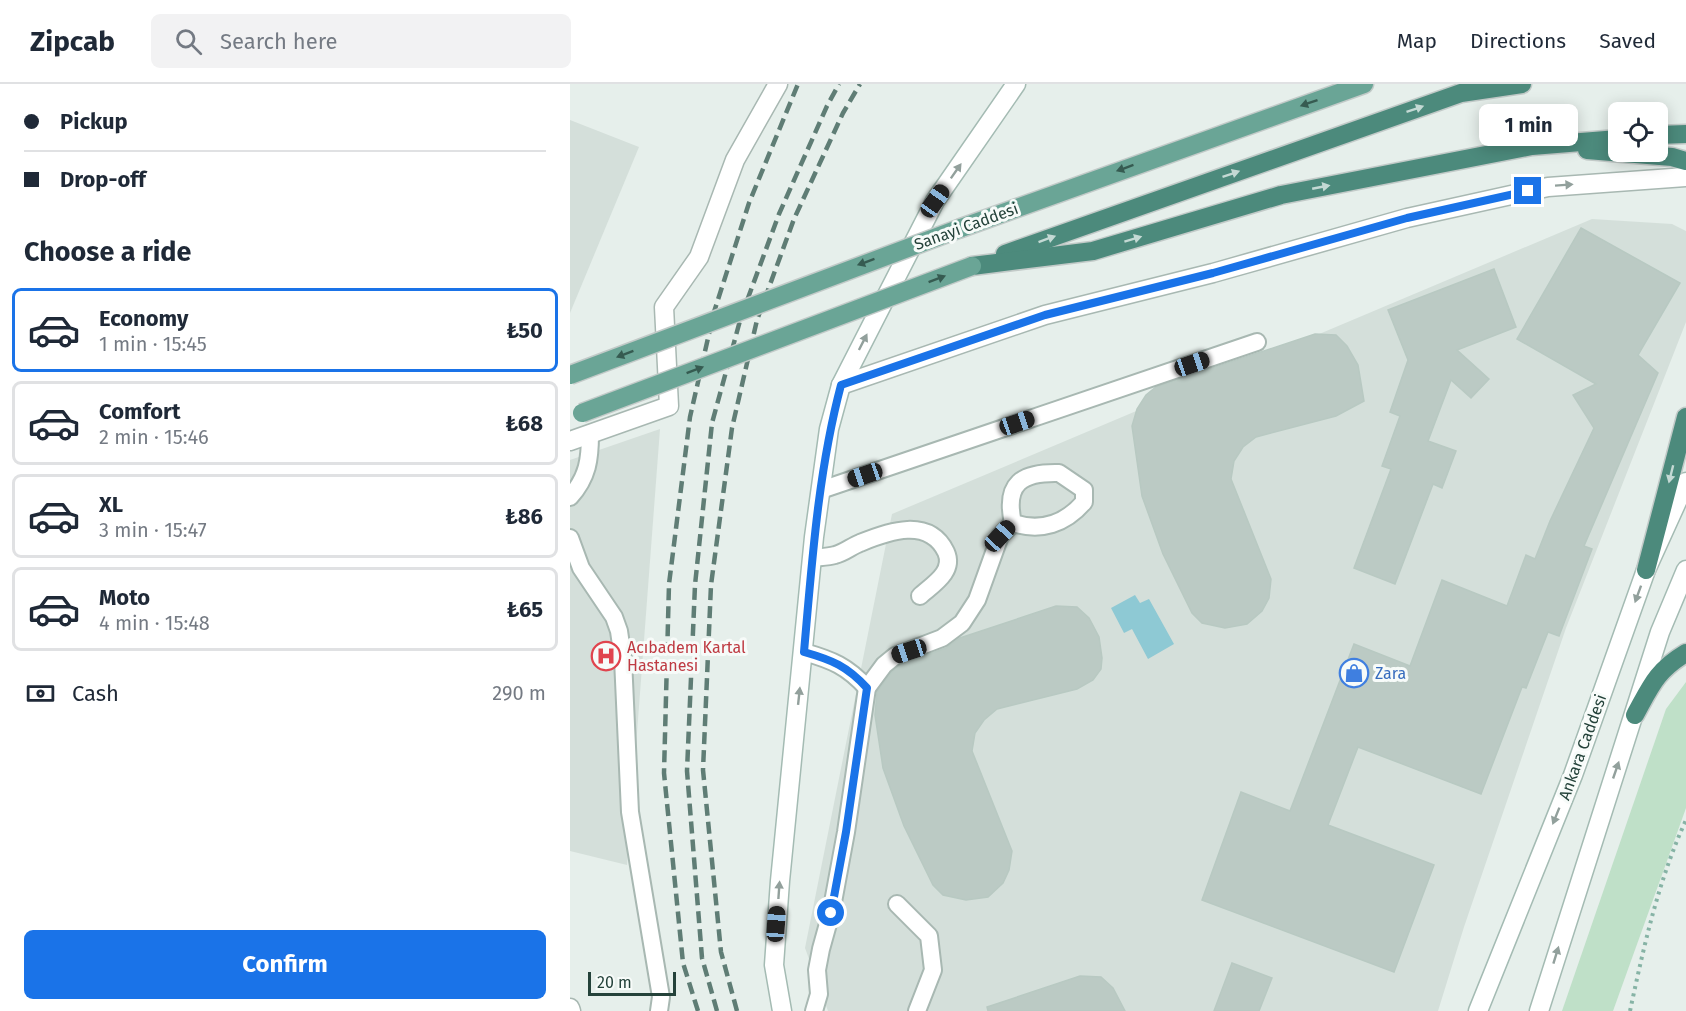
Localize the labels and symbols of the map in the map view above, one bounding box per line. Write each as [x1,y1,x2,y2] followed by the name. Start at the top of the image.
[1300,99,1318,109] one-way arrow
[1406,104,1424,114] one-way arrow
[1478,104,1578,146] callout: 1 min
[950,163,961,179] one-way arrow
[1116,164,1134,174] one-way arrow
[1222,168,1240,178] one-way arrow
[1514,177,1541,204] route end
[917,181,953,221] car
[1555,181,1574,190] one-way arrow
[1312,182,1331,191] one-way arrow
[912,199,1021,254] street label: Sanayi Caddesi
[1038,233,1056,243] one-way arrow
[1124,234,1142,243] one-way arrow
[857,258,875,268] one-way arrow
[928,274,946,284] one-way arrow
[858,333,868,350] one-way arrow
[616,350,634,359] one-way arrow
[1172,350,1212,378] car
[687,365,705,375] one-way arrow
[997,409,1037,437] car
[845,461,885,489] car
[1665,465,1675,483] one-way arrow
[981,517,1019,555] car
[1632,585,1642,603] one-way arrow
[889,637,929,665] car
[627,638,746,675] place label: Acıbadem Kartal Hastanesi
[590,640,622,672] hospital icon: Acıbadem Kartal Hastanesi
[1338,657,1370,689] shop icon: Zara
[1375,664,1406,683] place label: Zara
[794,687,804,706] one-way arrow
[1555,692,1610,803] street label: Ankara Caddesi
[1612,761,1621,779] one-way arrow
[1551,808,1561,826] one-way arrow
[774,881,784,900] one-way arrow
[817,899,844,926] route start
[766,905,786,943] car
[1552,946,1561,964] one-way arrow
[588,969,676,996] scale bar

